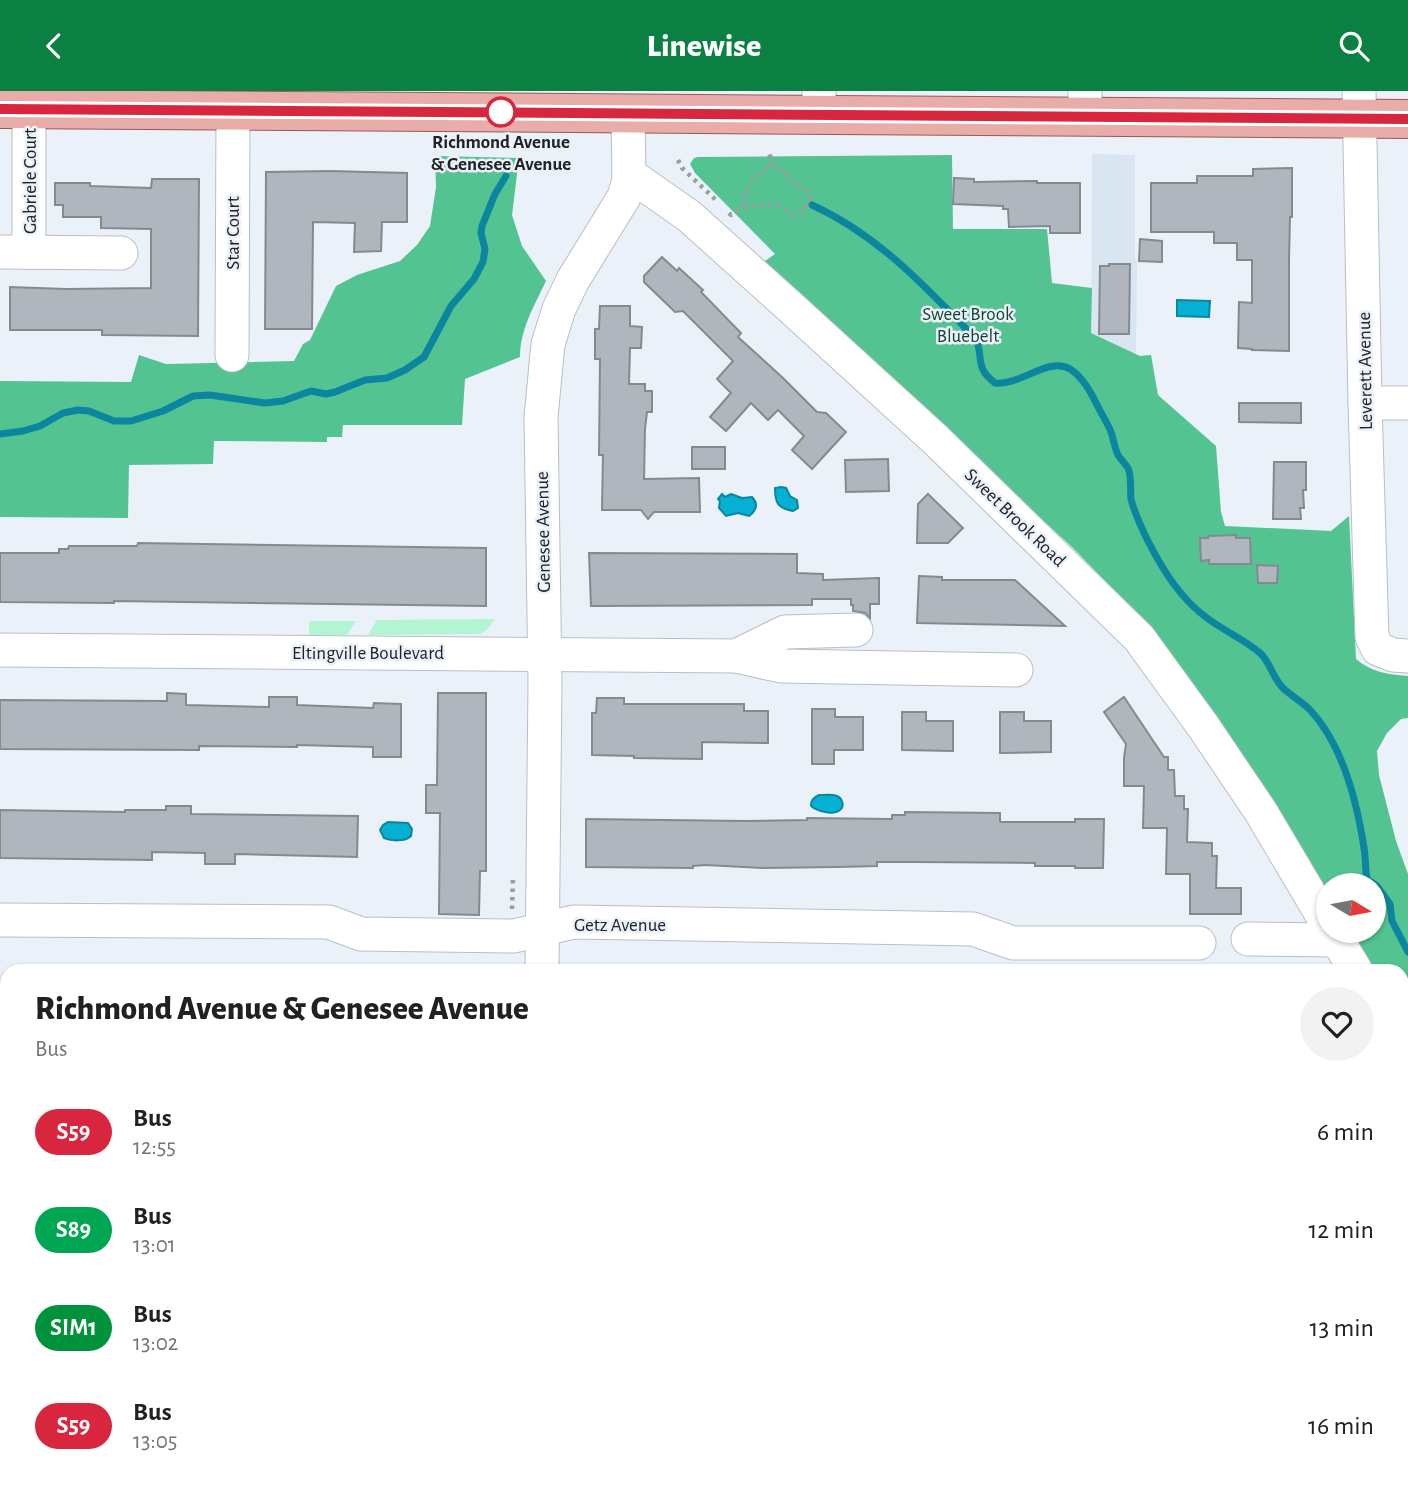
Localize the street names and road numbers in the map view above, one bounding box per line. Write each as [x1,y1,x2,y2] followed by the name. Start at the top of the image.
[21,128,40,234] street label: Gabriele Court
[224,196,243,270] street label: Star Court
[1355,312,1376,430] street label: Leverett Avenue
[961,465,1069,571] street label: Sweet Brook Road
[533,471,554,593] street label: Genesee Avenue
[292,644,444,663] street label: Eltingville Boulevard
[574,916,666,935] street label: Getz Avenue

